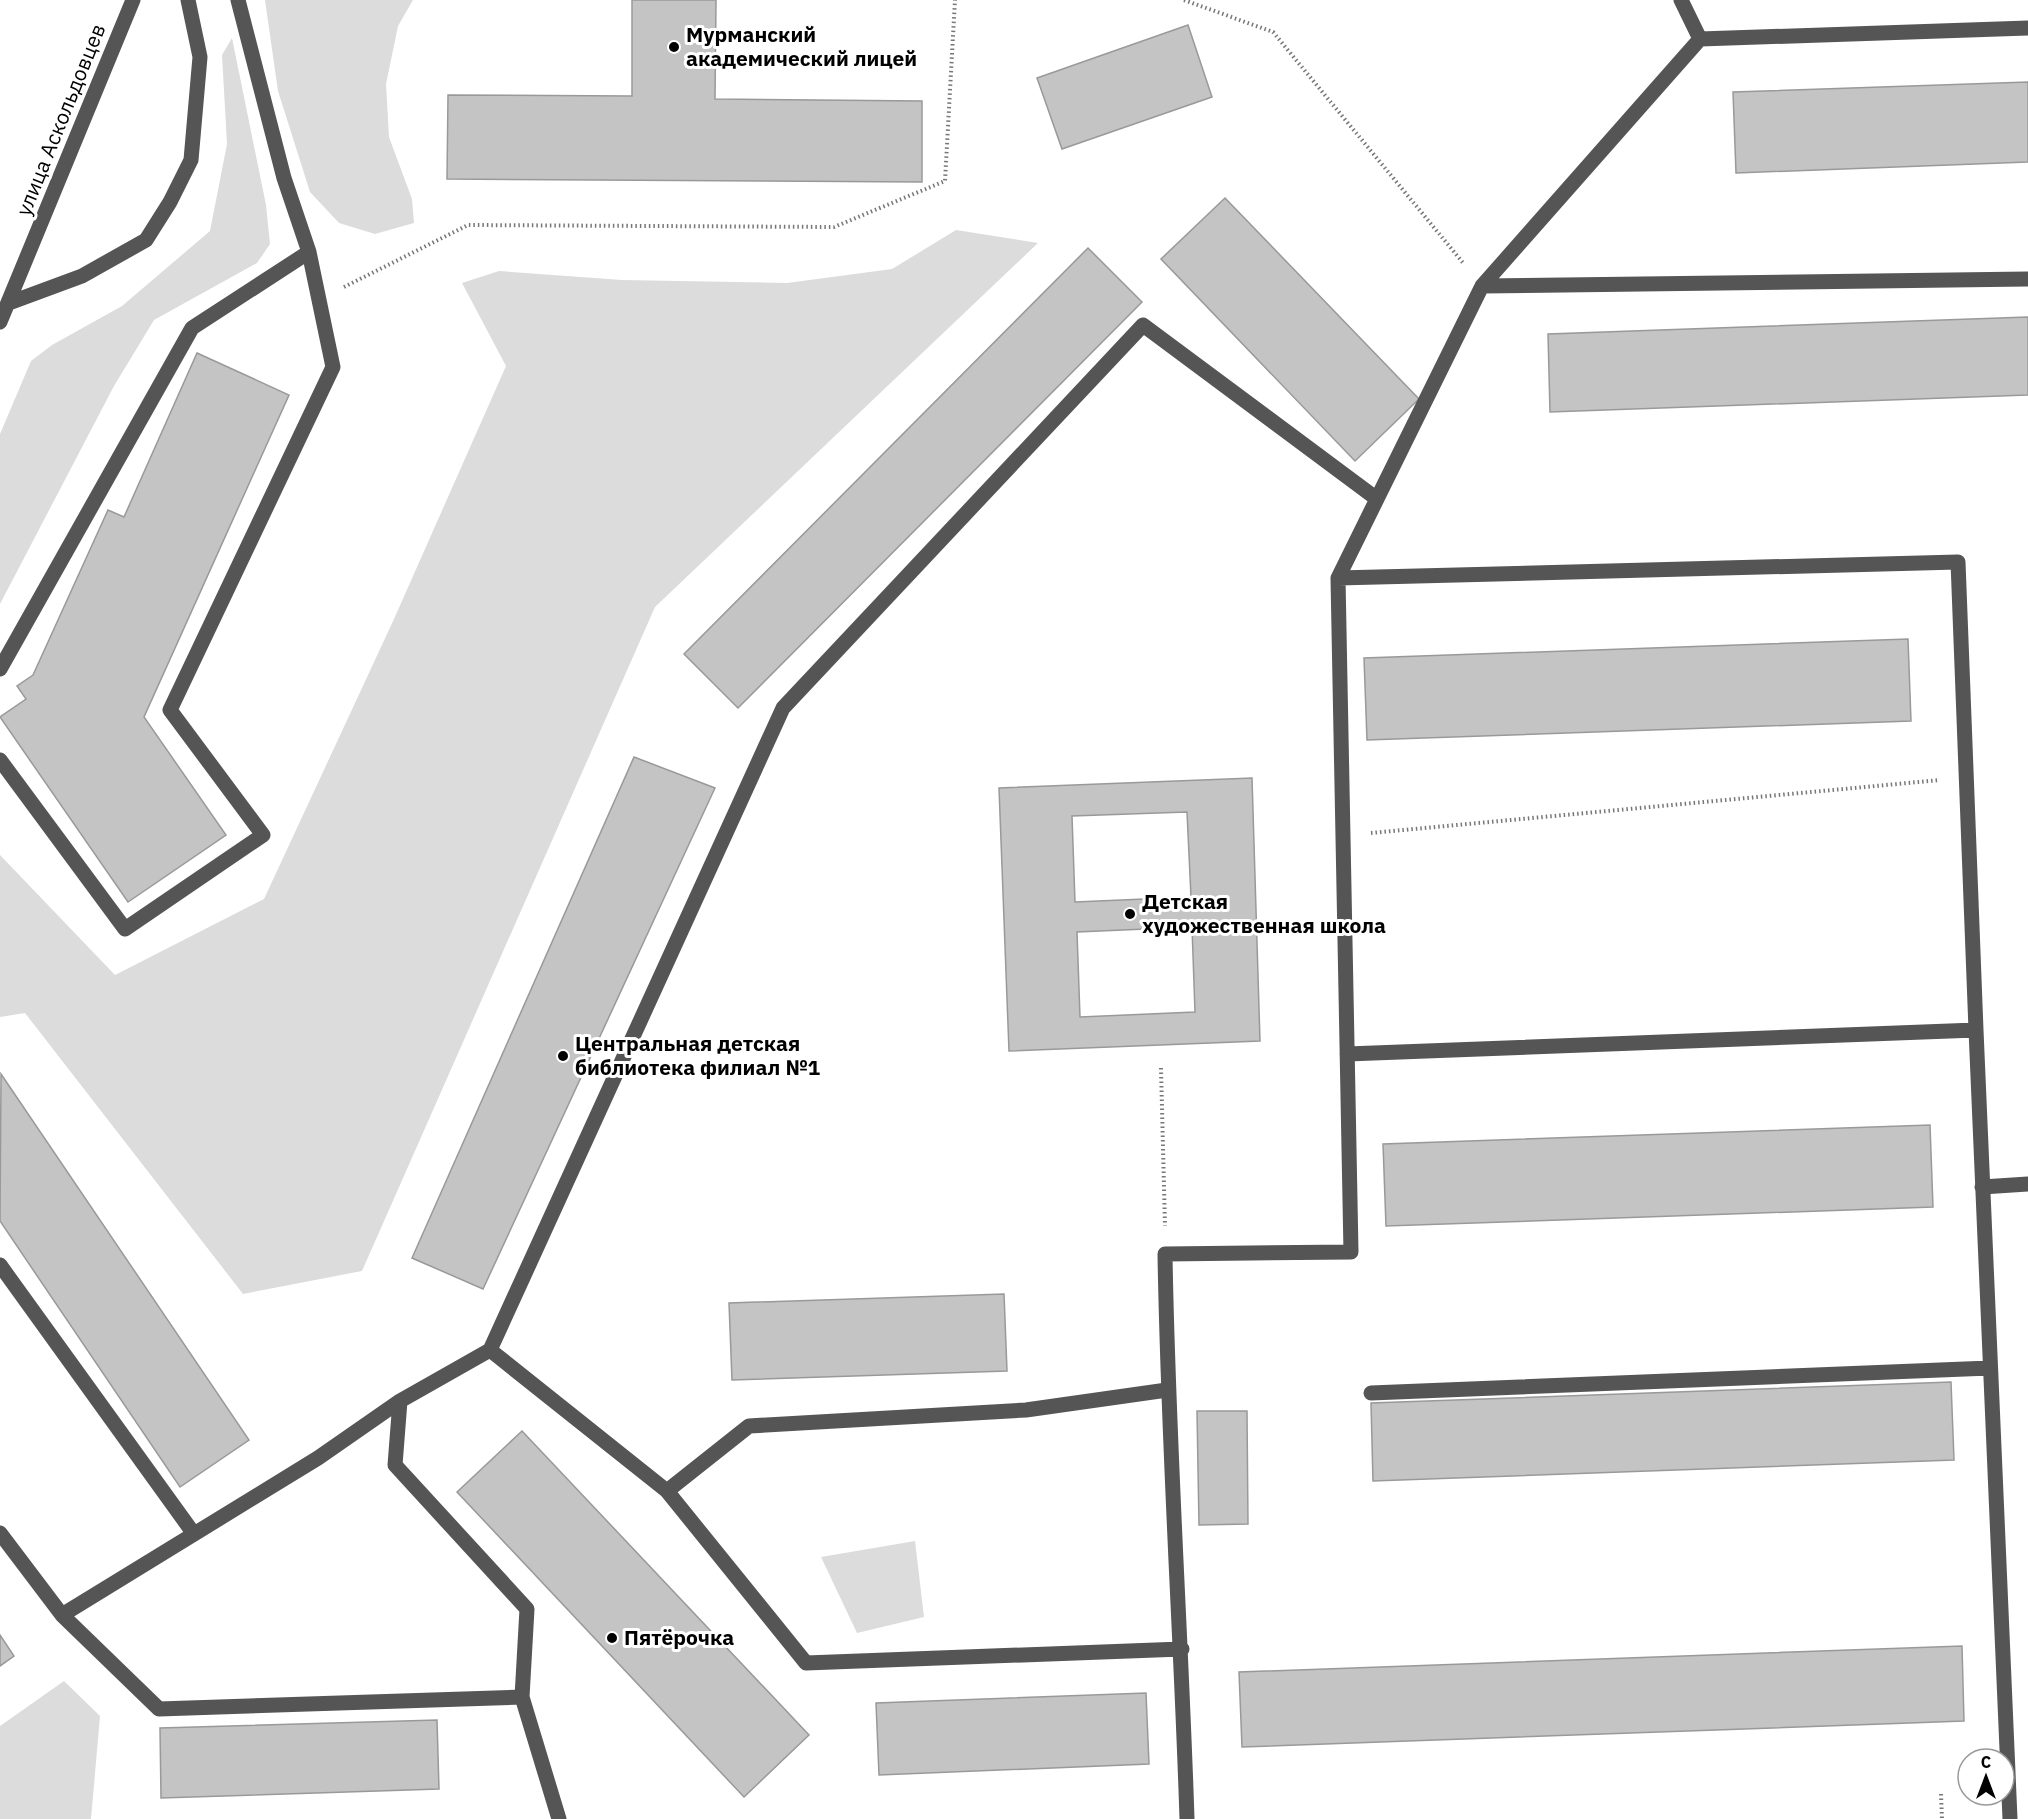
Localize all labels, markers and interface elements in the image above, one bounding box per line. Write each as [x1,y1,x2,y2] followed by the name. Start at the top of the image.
[9,19,111,220] street label: улица Аскольдовцев
[686,20,917,72] place label: Мурманский академический лицей
[667,40,681,54] marker: Мурманский академический лицей
[1142,887,1386,939] place label: Детская художественная школа
[1123,907,1137,921] marker: Детская художественная школа
[575,1029,820,1081] place label: Центральная детская библиотека филиал №1
[556,1049,570,1063] marker: Центральная детская библиотека филиал №1
[624,1623,734,1651] place label: Пятёрочка
[605,1631,619,1645] marker: Пятёрочка
[1956,1747,2016,1807] north arrow
[1981,1752,1991,1772] text: С

